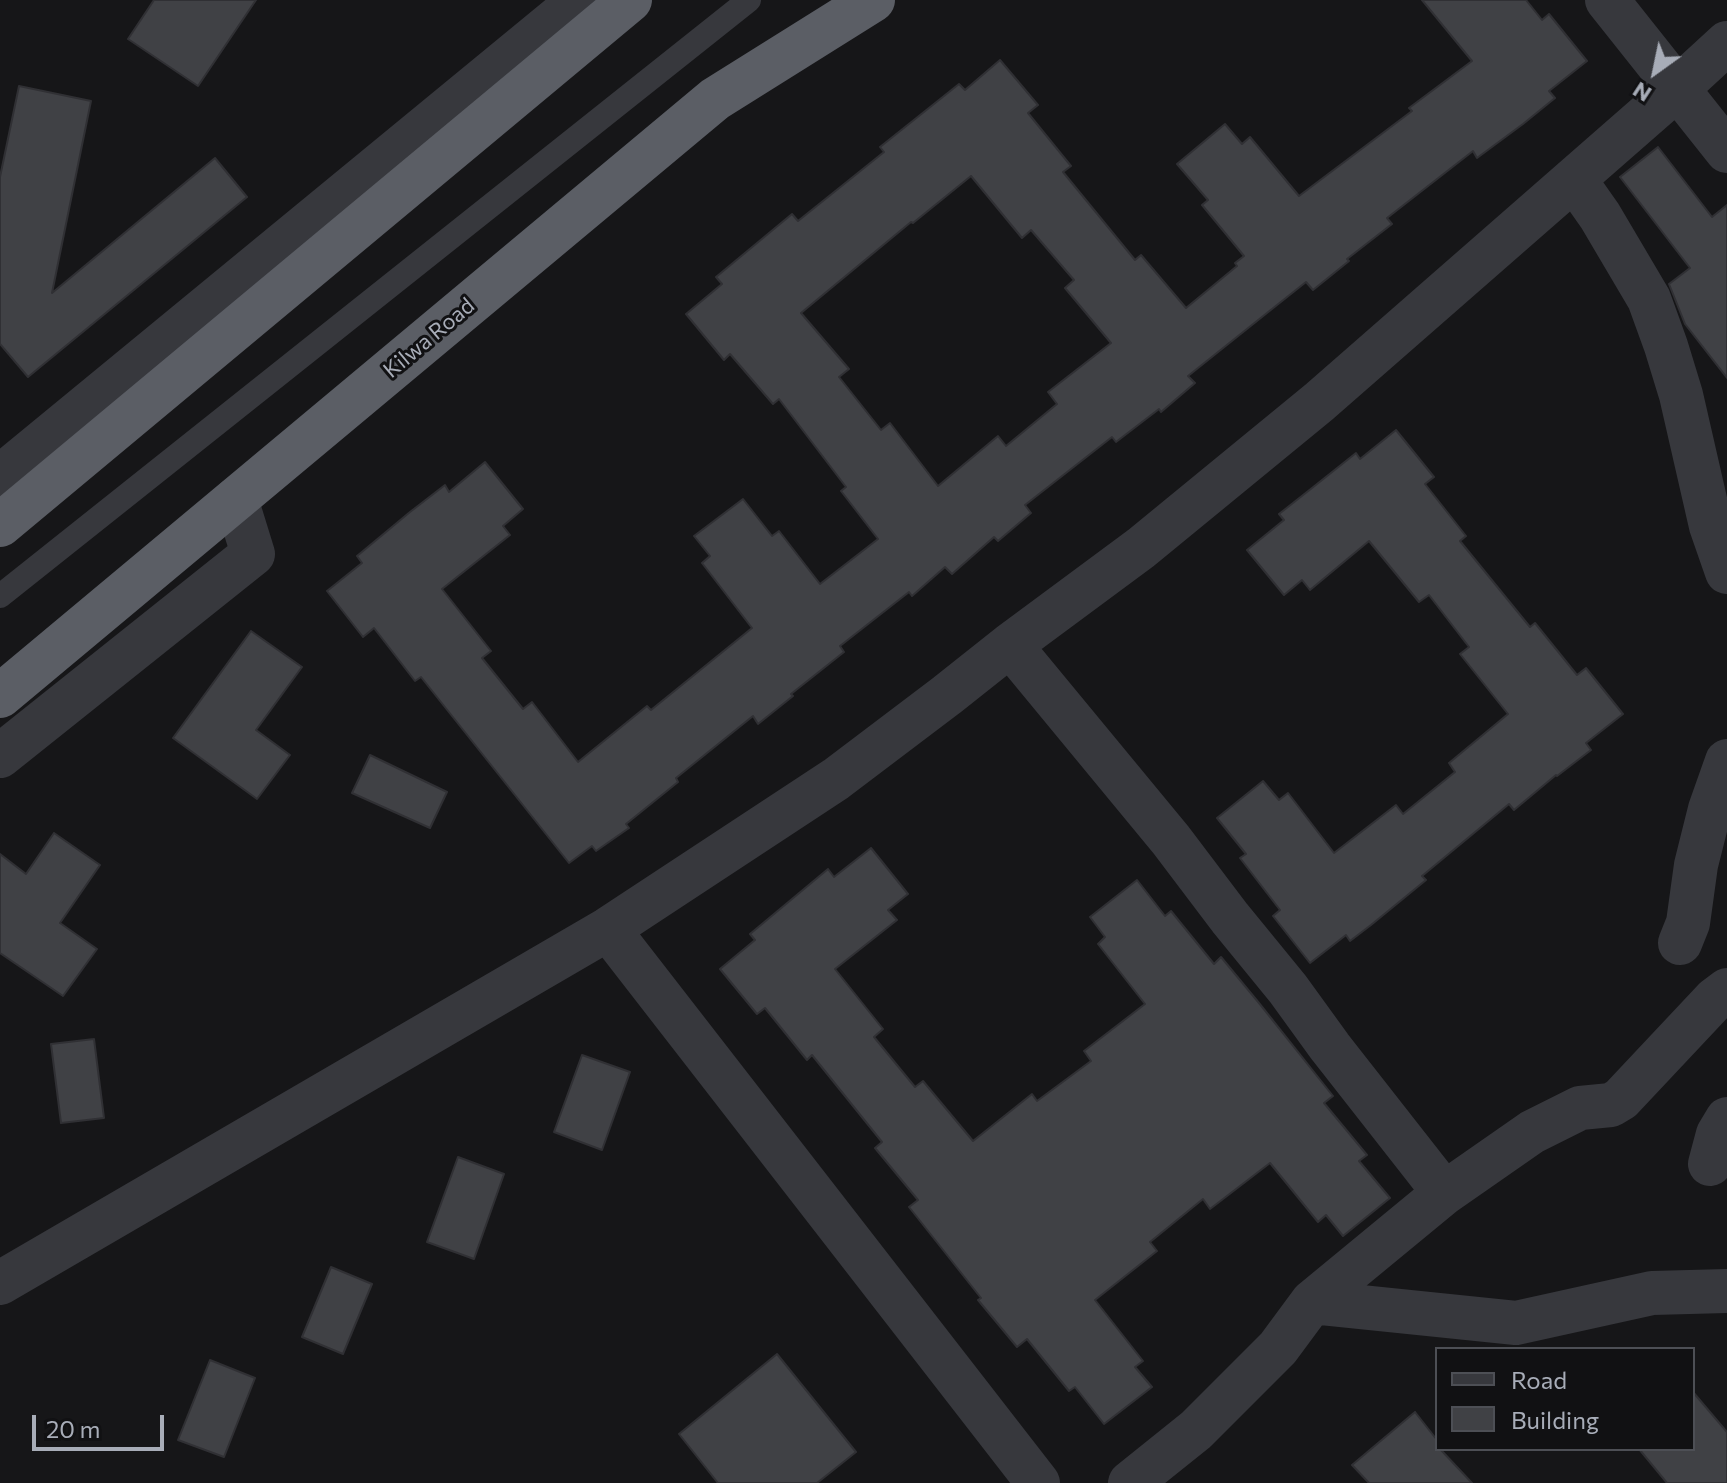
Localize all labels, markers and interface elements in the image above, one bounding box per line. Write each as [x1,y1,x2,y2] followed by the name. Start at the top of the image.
[1615,32,1695,112] north arrow
[1627,77,1656,108] text: N
[378,292,480,384] street label: Kilwa Road
[1435,1347,1695,1451] legend
[1511,1365,1567,1394] text: Road
[36,1399,168,1449] scale bar
[1511,1405,1599,1434] text: Building
[46,1414,100,1443] text: 20 m

